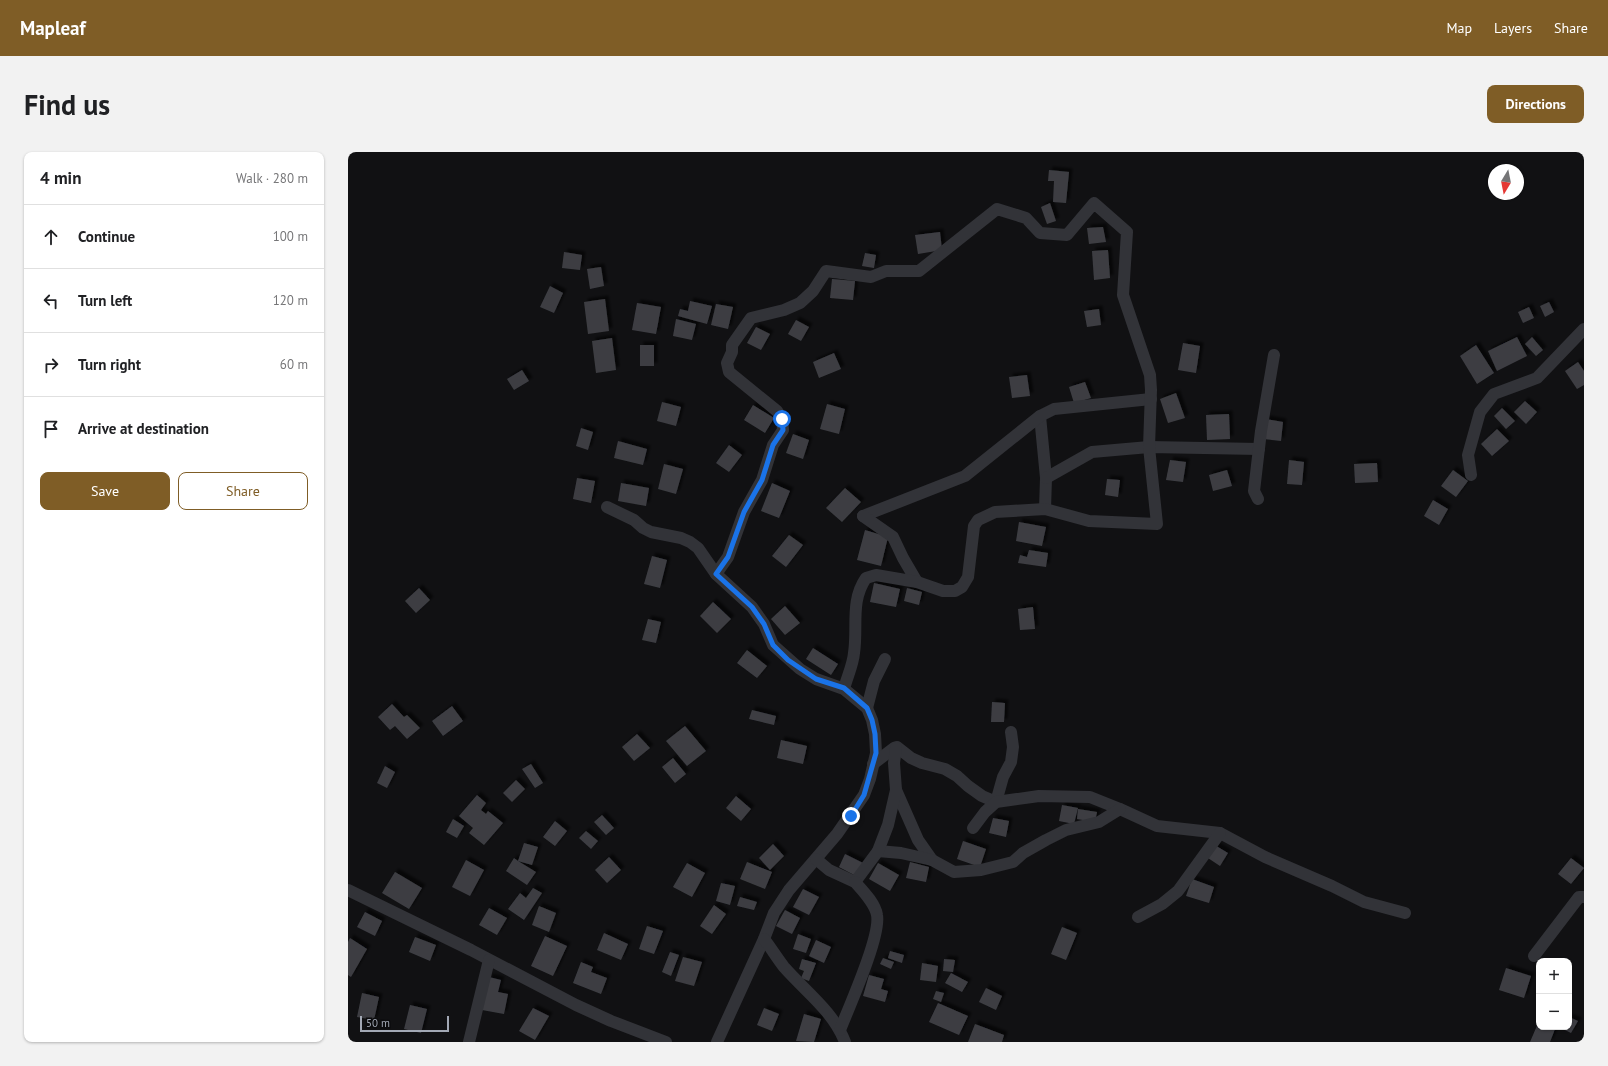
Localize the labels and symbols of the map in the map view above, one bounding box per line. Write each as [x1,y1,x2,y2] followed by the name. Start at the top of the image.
[1488,164,1524,200] north arrow
[773,410,791,428] route start
[842,807,860,825] route end
[360,1014,449,1033] scale bar

